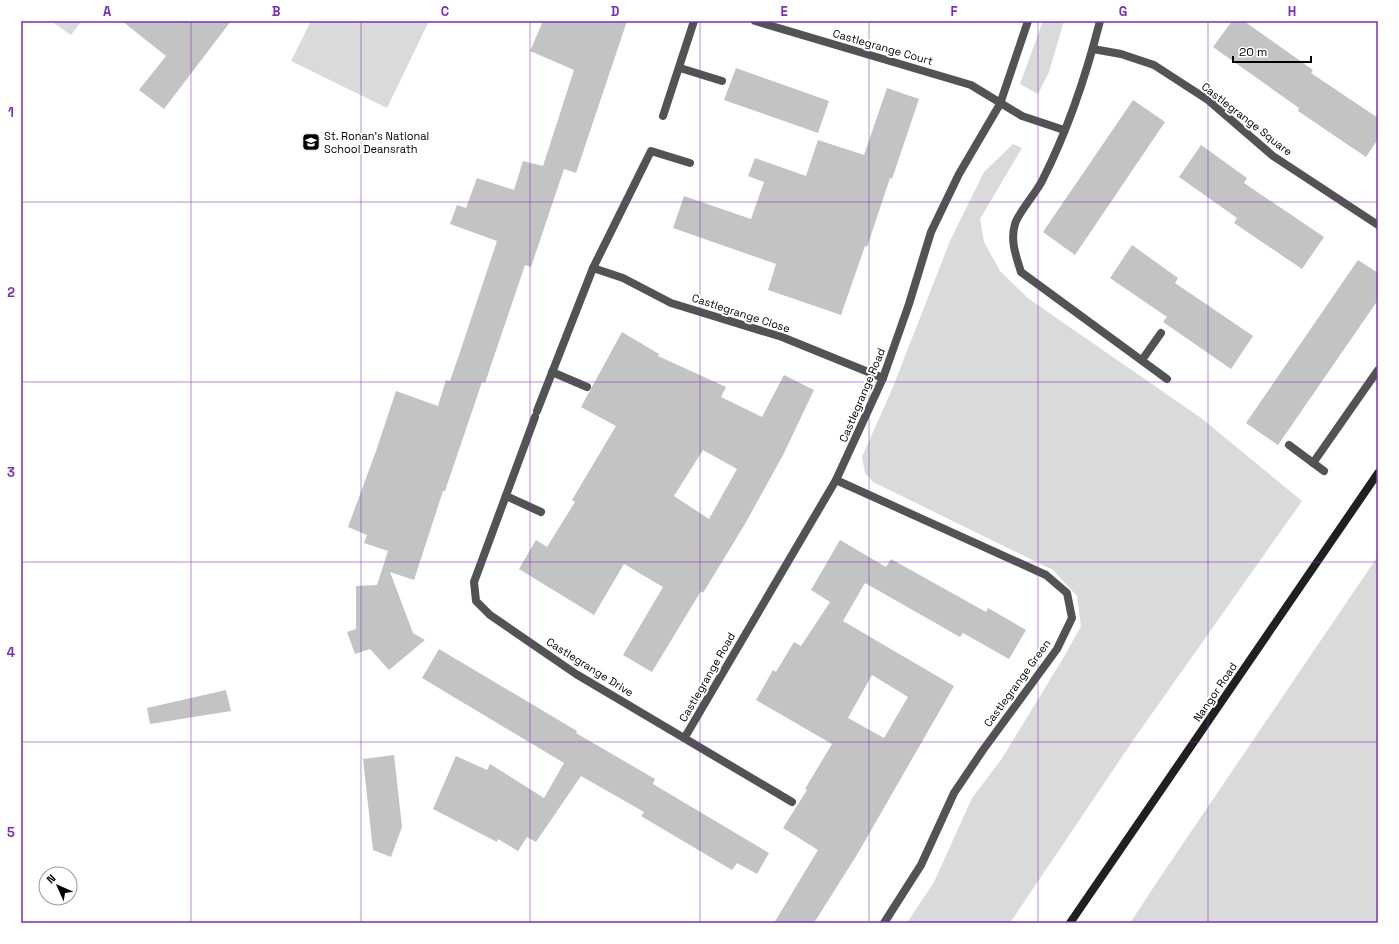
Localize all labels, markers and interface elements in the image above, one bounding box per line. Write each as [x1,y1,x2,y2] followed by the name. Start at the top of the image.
[103,3,112,20] text: A
[272,3,281,20] text: B
[441,3,449,20] text: C
[611,3,620,20] text: D
[780,3,788,20] text: E
[951,3,958,20] text: F
[1119,3,1127,20] text: G
[1288,3,1296,20] text: H
[831,26,935,68] street label: Castlegrange Court
[1233,38,1311,64] scale bar
[1239,44,1267,60] text: 20 m
[1199,79,1295,159] street label: Castlegrange Square
[8,104,14,121] text: 1
[324,129,429,156] place label: St. Ronan's National School Deansrath
[301,132,321,152] school or university icon: St. Ronan's National School Deansrath
[7,284,15,301] text: 2
[690,290,792,336] street label: Castlegrange Close
[836,346,888,444] street label: Castlegrange Road
[7,464,15,481] text: 3
[676,630,738,724] street label: Castlegrange Road
[544,635,636,699] street label: Castlegrange Drive
[981,637,1053,729] street label: Castlegrange Green
[7,644,15,661] text: 4
[1190,660,1240,724] street label: Nangor Road
[7,824,15,841] text: 5
[38,866,78,906] north arrow
[43,871,58,886] text: N

